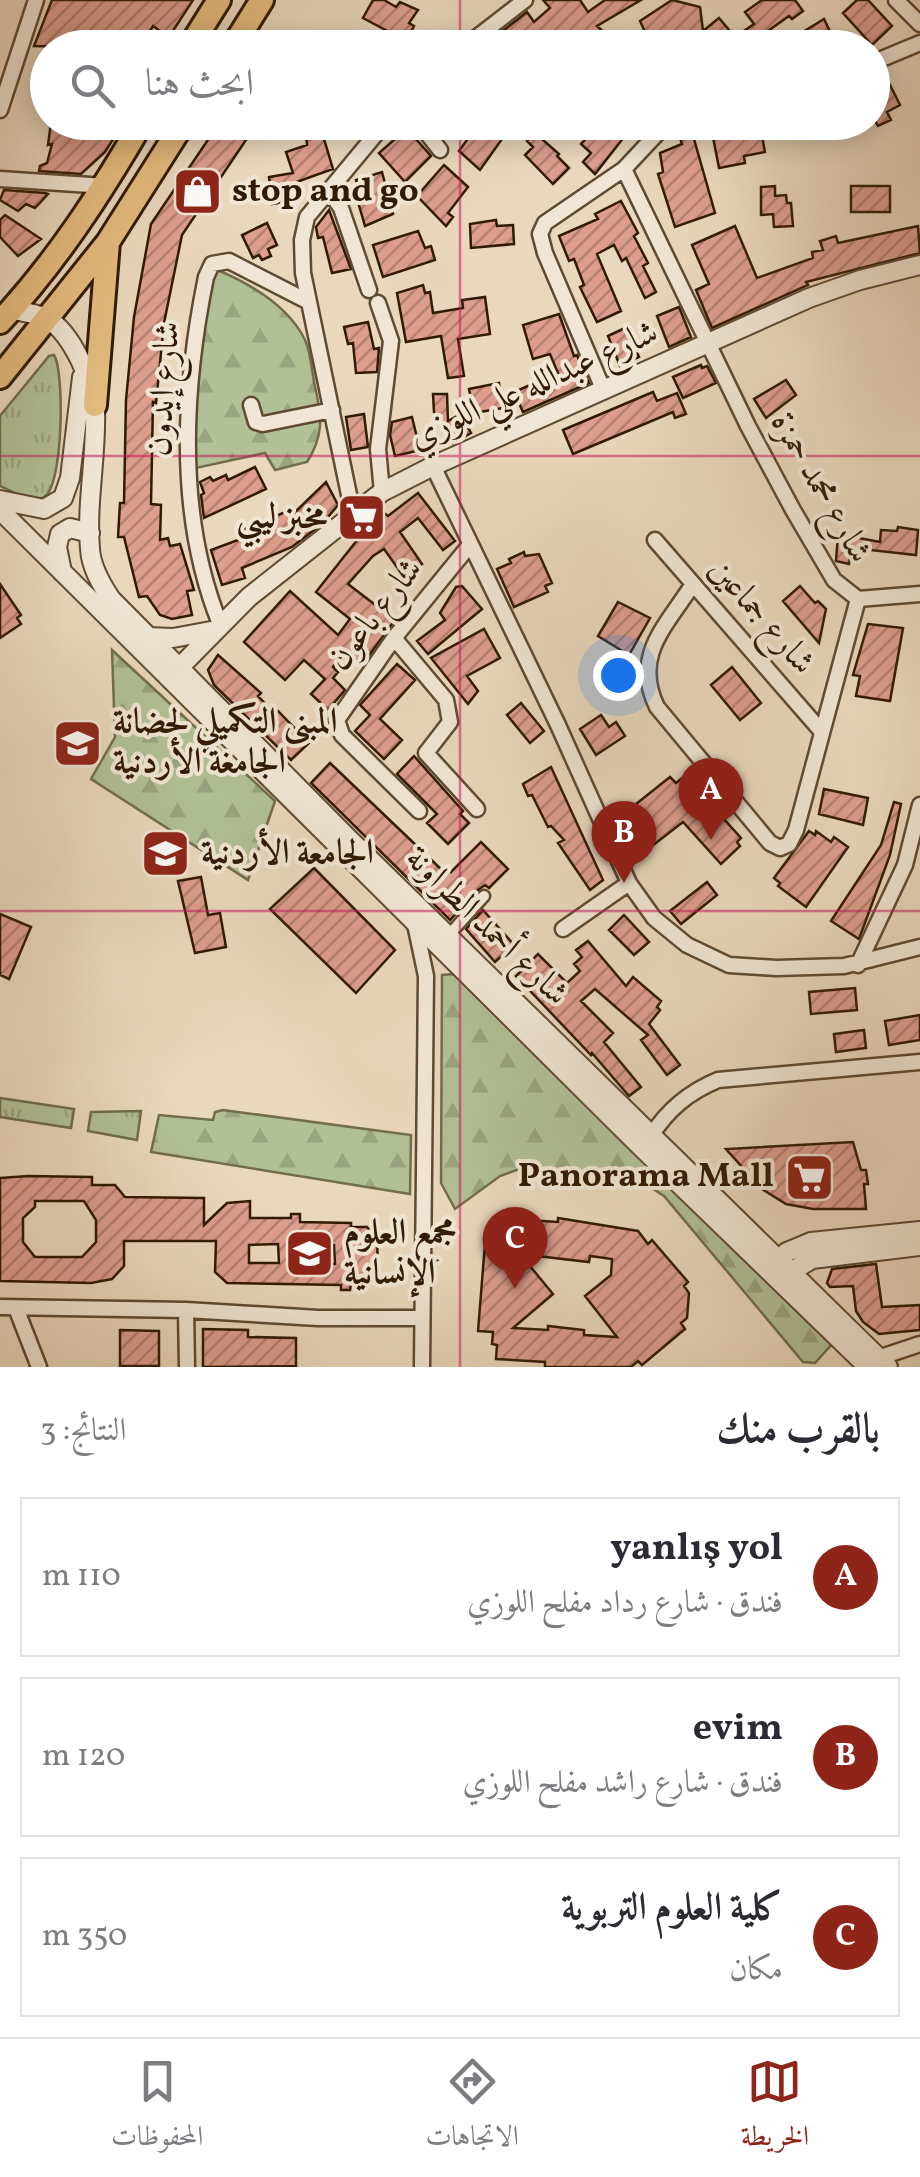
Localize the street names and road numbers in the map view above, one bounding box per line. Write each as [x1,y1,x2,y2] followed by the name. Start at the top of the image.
[402,310,669,468] street label: شارع عبدالله علي اللوزي
[136,320,196,458] street label: شارع إيدون
[756,404,883,573] street label: شارع محمد حمزة
[695,548,826,687] street label: شارع جماعين
[317,549,437,683] street label: شارع باعون
[392,834,581,1019] street label: شارع أحمد الطراونة

